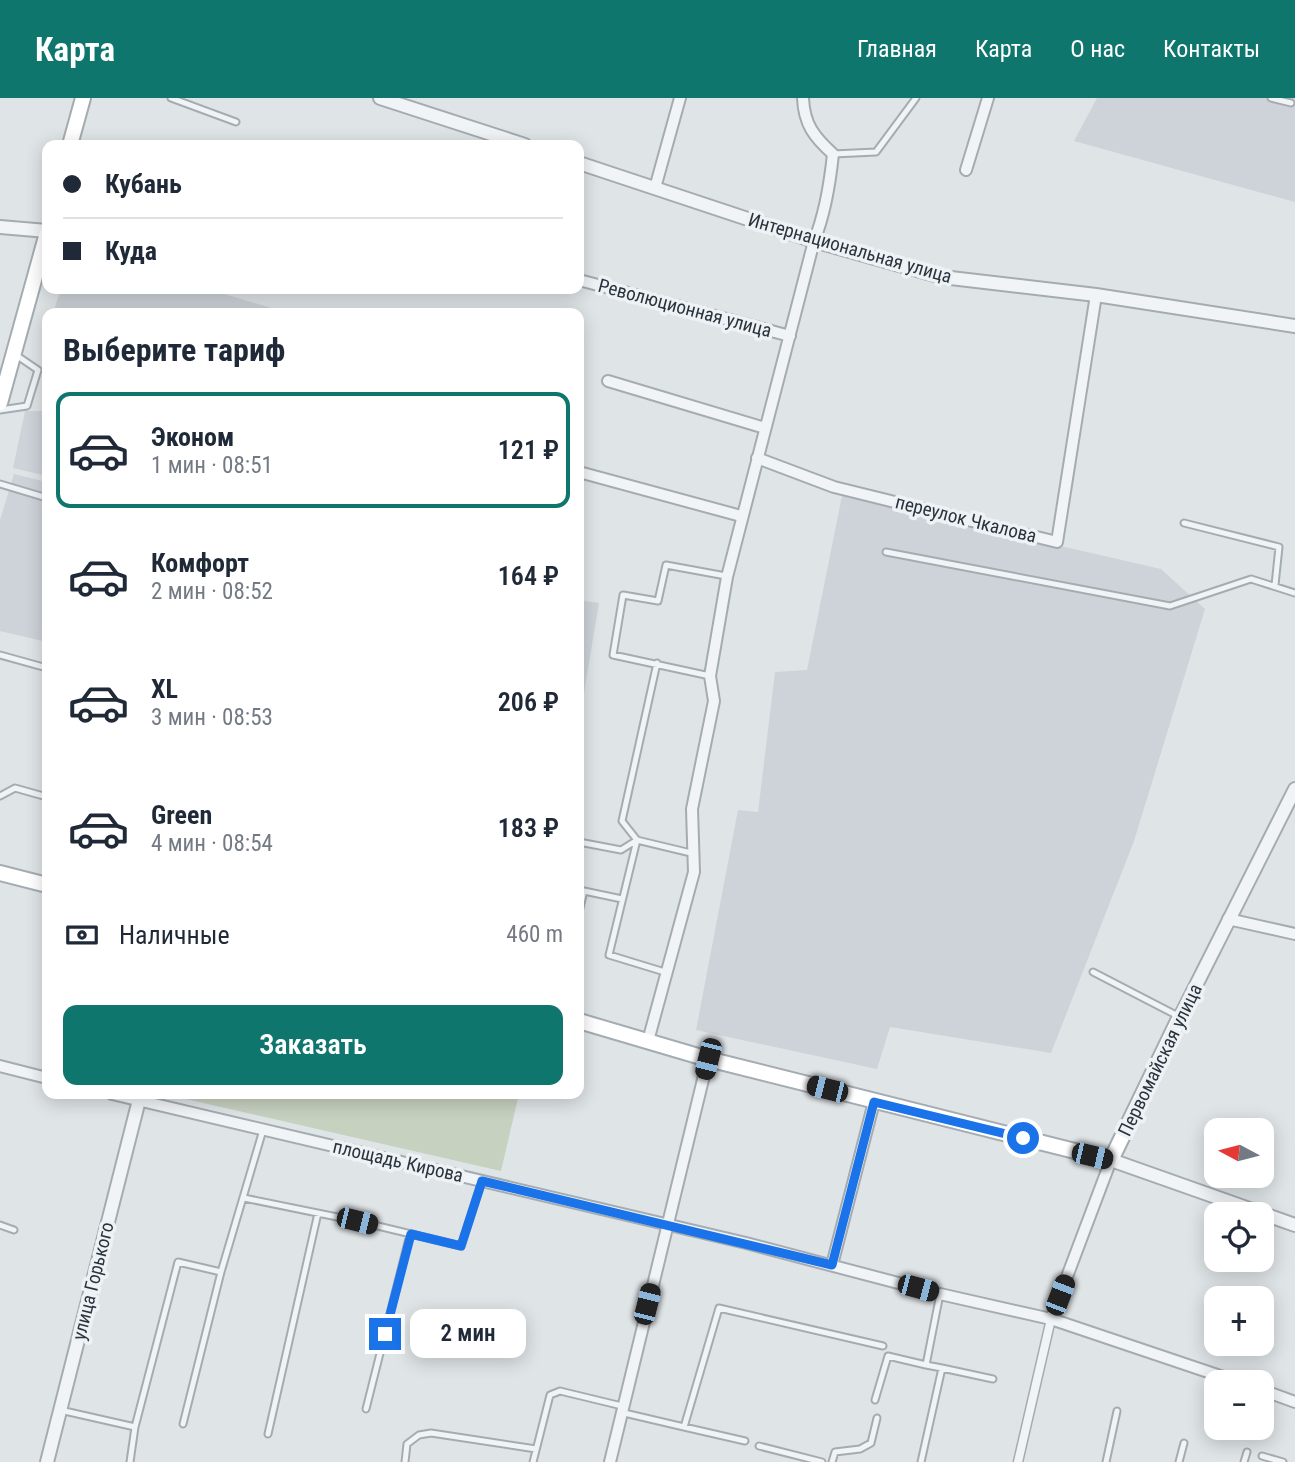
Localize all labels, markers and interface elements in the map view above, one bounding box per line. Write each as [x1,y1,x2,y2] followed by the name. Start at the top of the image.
[35,30,115,69] text: Карта
[857,35,937,63] text: Главная
[975,35,1032,63] text: Карта
[1070,35,1125,63] text: О нас
[1163,35,1260,63] text: Контакты
[105,169,182,199] text: Кубань
[745,208,955,288] street label: Интернациональная улица
[105,236,157,266] text: Куда
[596,274,774,342] street label: Революционная улица
[63,331,285,369] text: Выберите тариф
[67,419,130,482] icon: car
[151,422,234,452] text: Эконом
[498,435,559,465] text: 121 ₽
[151,452,273,479] text: 1 мин · 08:51
[893,490,1039,548] street label: переулок Чкалова
[67,545,130,608] icon: car
[151,548,249,578] text: Комфорт
[498,561,559,591] text: 164 ₽
[151,578,273,605] text: 2 мин · 08:52
[67,671,130,734] icon: car
[151,674,178,704] text: XL
[498,687,559,717] text: 206 ₽
[151,704,273,731] text: 3 мин · 08:53
[67,797,130,860] icon: car
[151,800,212,830] text: Green
[498,813,559,843] text: 183 ₽
[151,830,273,857] text: 4 мин · 08:54
[63,916,101,954] icon: cash
[119,920,230,950] text: Наличные
[506,921,563,948] text: 460 m
[1113,980,1207,1140] street label: Первомайская улица
[63,1005,563,1085] button: Заказать
[693,1036,724,1082] car
[805,1074,850,1104] car
[1204,1118,1274,1188] north arrow
[1204,1118,1274,1440] map controls
[1007,1122,1039,1154] route start
[331,1135,465,1187] street label: площадь Кирова
[1070,1141,1115,1171] car
[1204,1202,1274,1272] button: locate
[335,1206,380,1236] car
[67,1220,119,1342] street label: улица Горького
[895,1272,942,1304] car
[1043,1272,1078,1318] car
[632,1281,663,1327] car
[1204,1286,1274,1356] button: +
[410,1310,525,1358] callout: 2 мин
[369,1318,401,1350] route end
[440,1320,496,1347] text: 2 мин
[1204,1370,1274,1440] button: −

